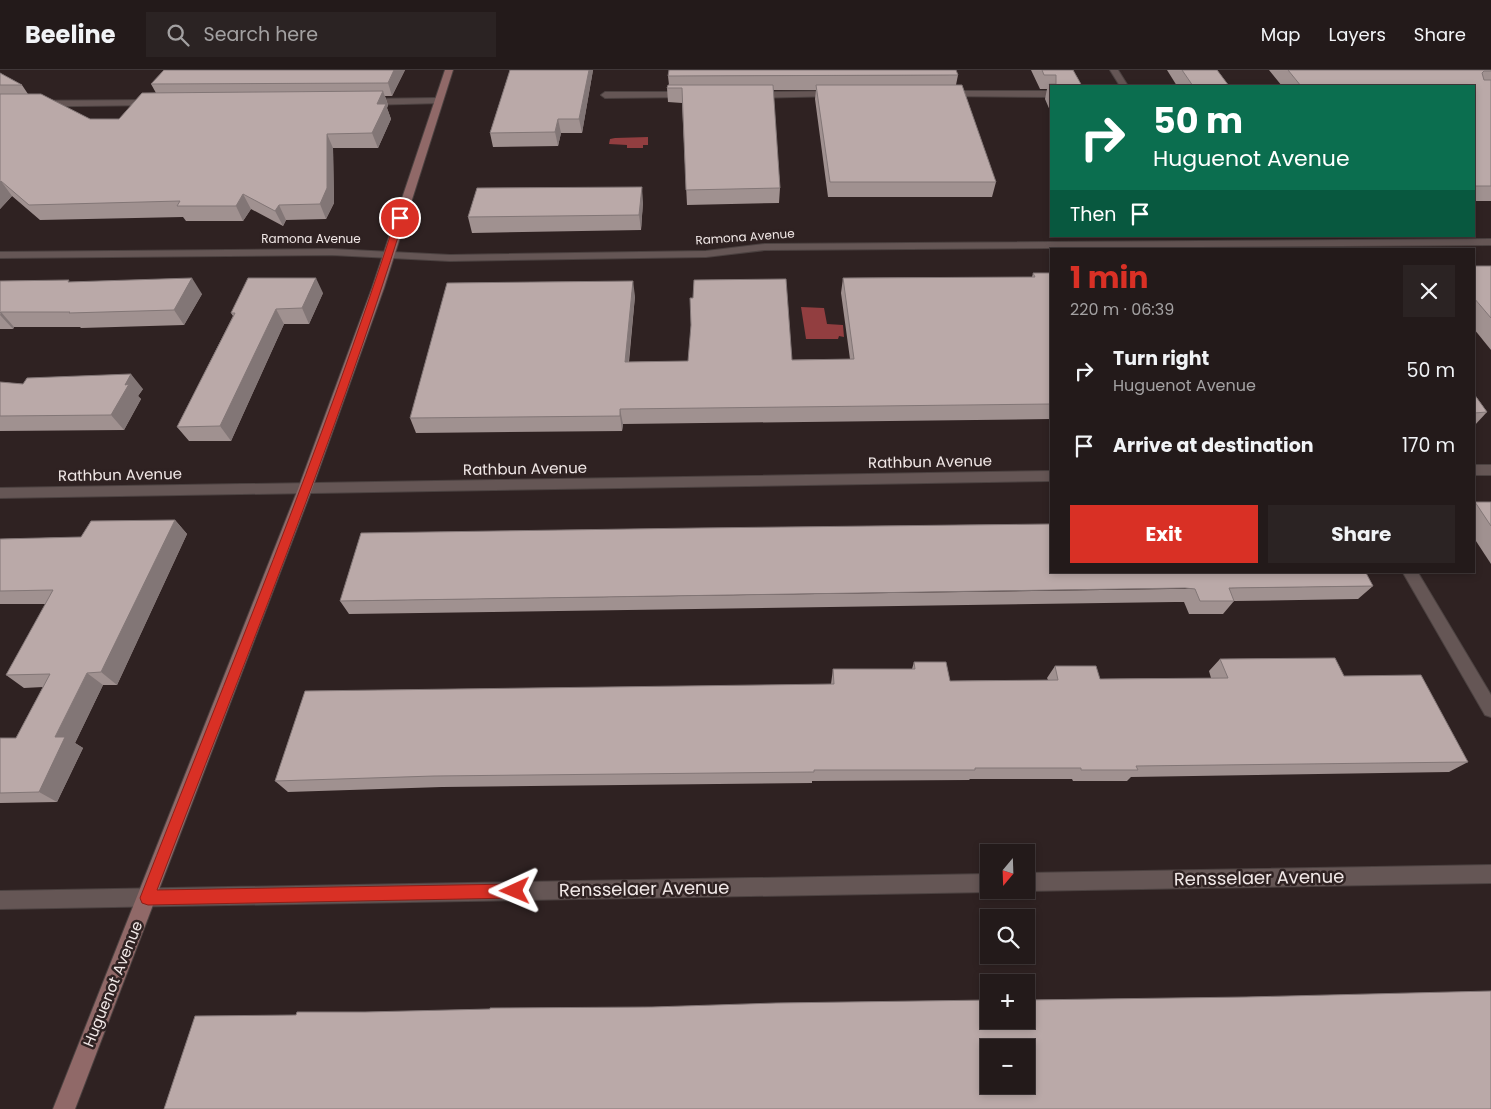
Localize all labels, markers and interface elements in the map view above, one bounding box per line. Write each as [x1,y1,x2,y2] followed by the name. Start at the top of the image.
[146,12,496,57] search box
[25,18,116,51] text: Beeline
[164,21,192,49] icon: search
[204,21,318,48] text: Search here
[1261,22,1301,47] text: Map
[1329,22,1386,47] text: Layers
[1414,22,1466,47] text: Share
[1153,96,1243,145] text: 50 m
[1070,105,1135,170] icon: right
[1153,143,1350,174] text: Huguenot Avenue
[379,197,421,239] pin
[1126,200,1154,228] icon: arrive
[1070,201,1116,228] text: Then
[386,204,414,232] icon: arrive
[695,225,795,248] street label: Ramona Avenue
[261,230,361,247] street label: Ramona Avenue
[1070,256,1148,299] text: 1 min
[1403,265,1455,317] button: close
[1070,298,1174,321] text: 220 m · 06:39
[1113,345,1209,372] text: Turn right
[1070,357,1098,385] icon: right
[1406,357,1455,384] text: 50 m
[1113,374,1256,397] text: Huguenot Avenue
[1070,432,1098,460] icon: arrive
[1113,432,1314,459] text: Arrive at destination
[1402,432,1455,459] text: 170 m
[868,450,992,473] street label: Rathbun Avenue
[463,457,587,480] street label: Rathbun Avenue
[58,463,182,486] street label: Rathbun Avenue
[1070,505,1258,563] button: Exit
[1268,505,1455,563] button: Share
[980,844,1035,899] north arrow
[980,844,1035,1094] map controls
[488,864,540,916] position arrow
[1174,864,1344,891] street label: Rensselaer Avenue
[559,875,729,902] street label: Rensselaer Avenue
[980,909,1035,964] button: search
[78,918,147,1050] street label: Huguenot Avenue
[980,974,1035,1029] button: +
[980,1039,1035,1094] button: −

